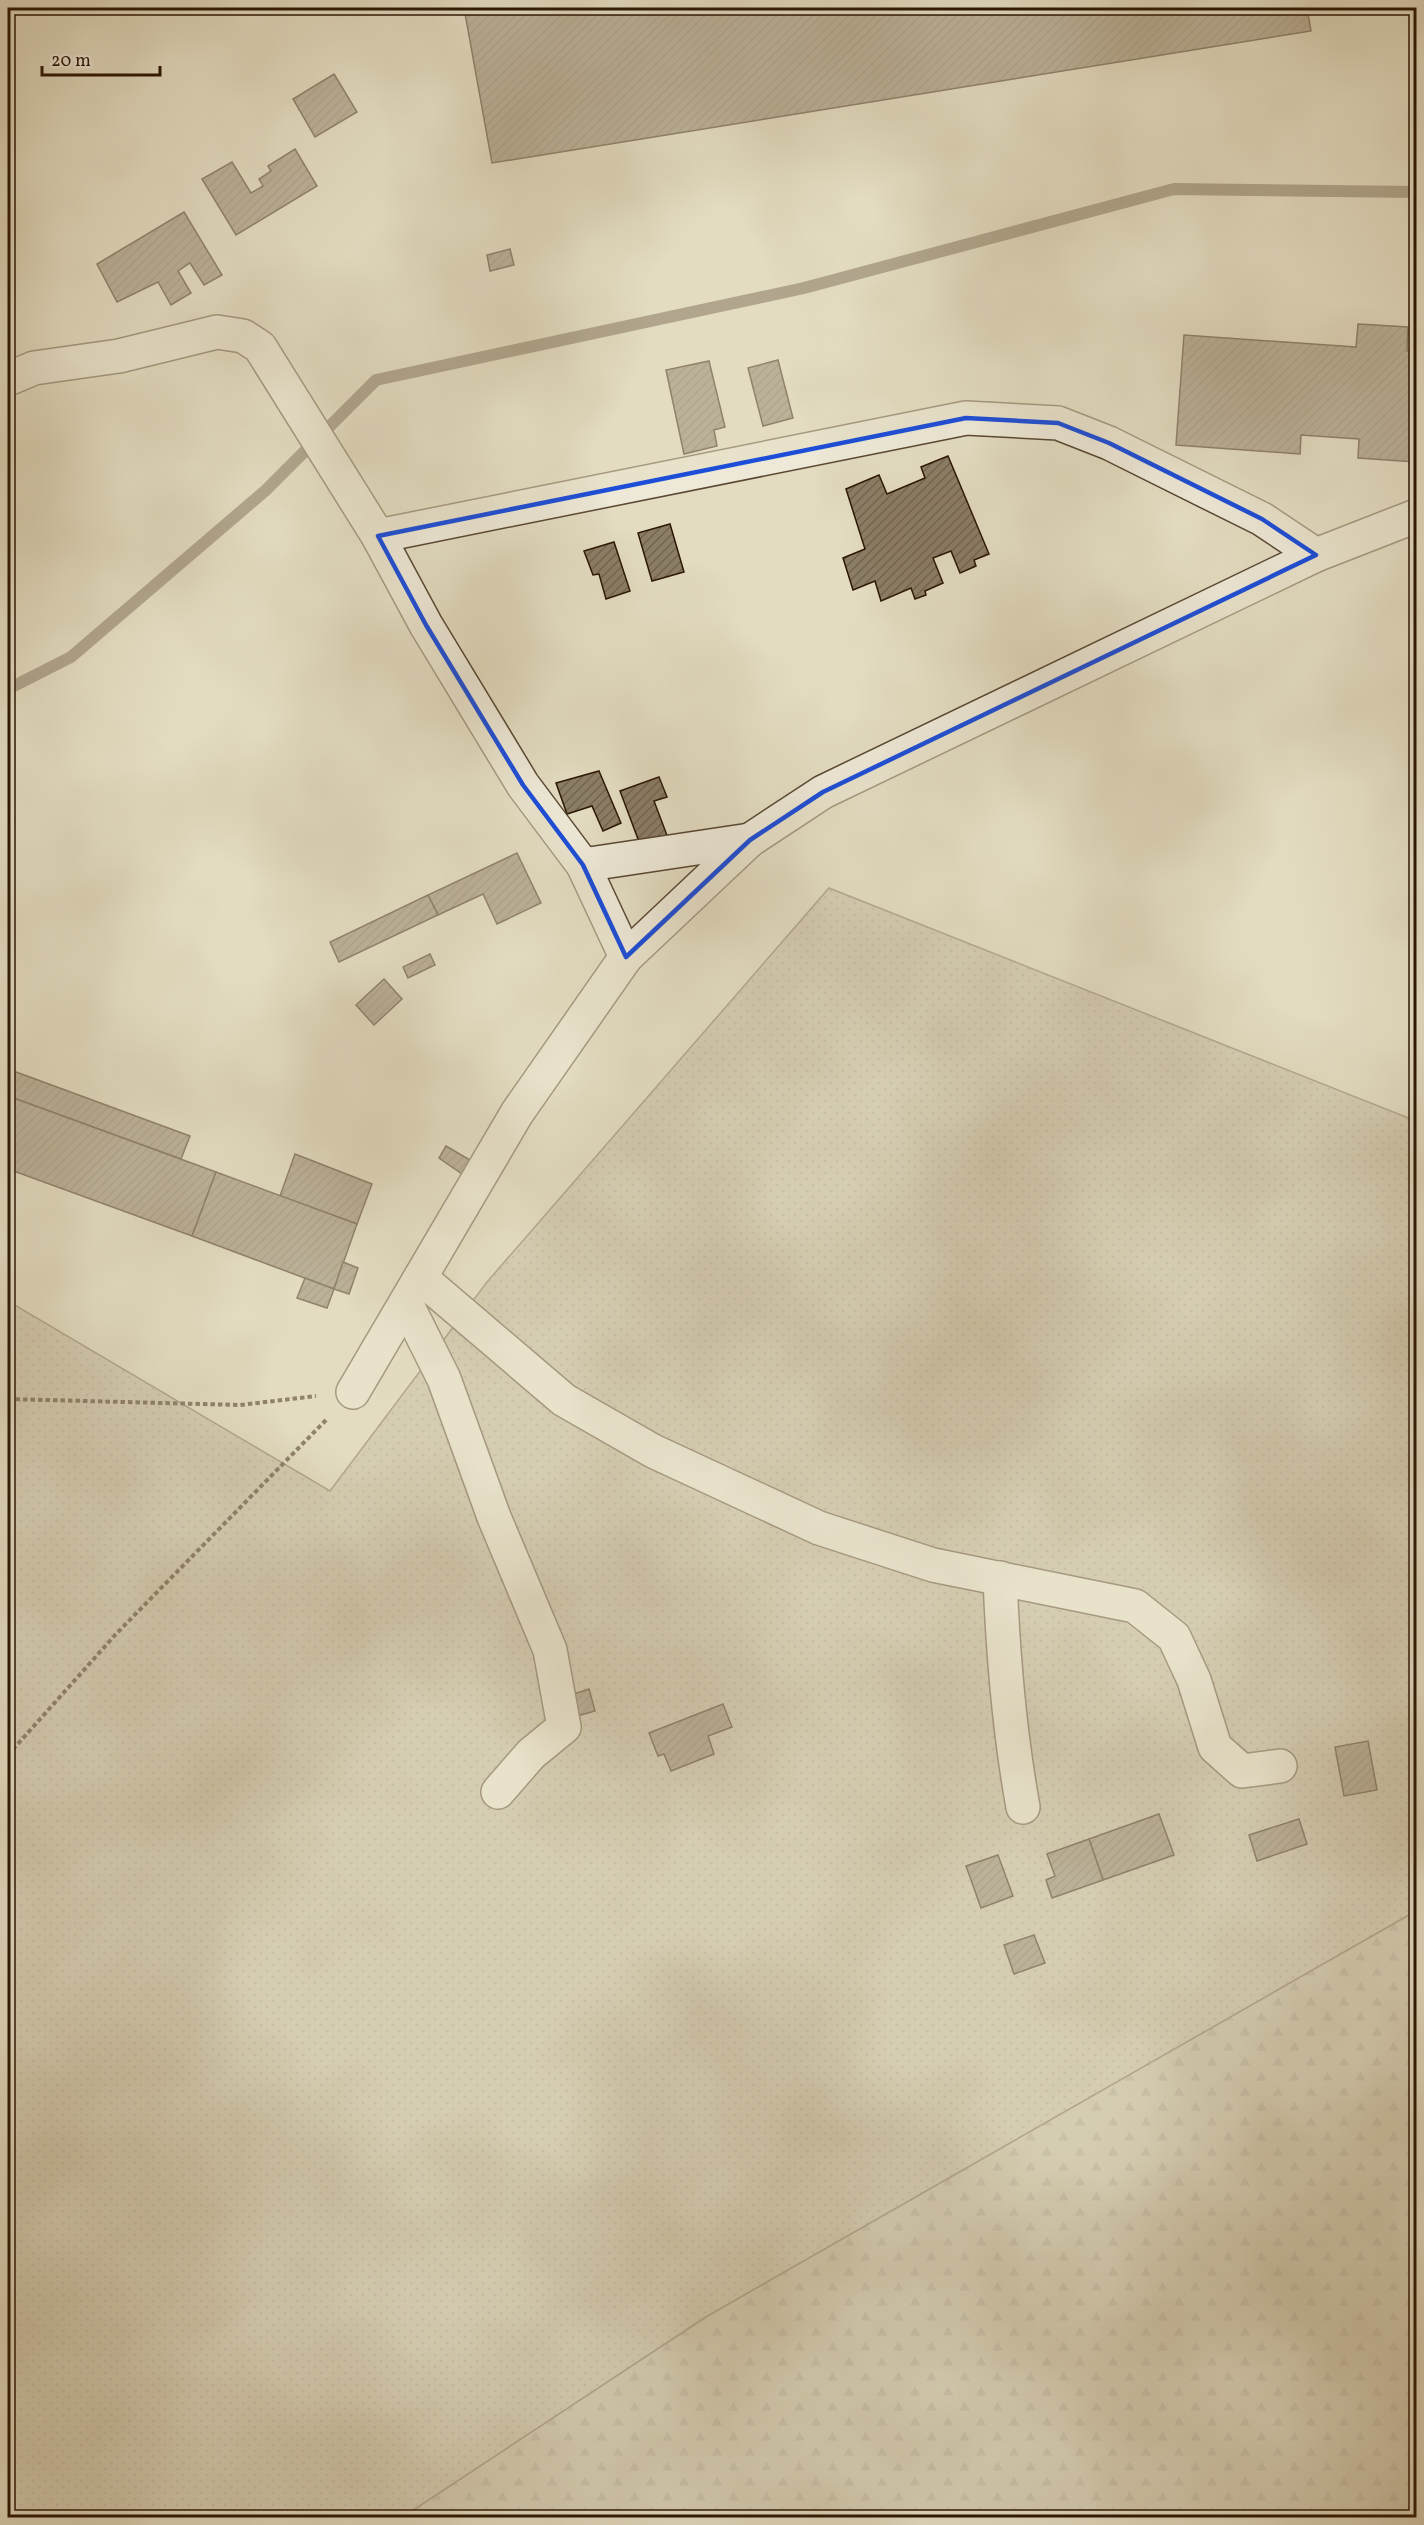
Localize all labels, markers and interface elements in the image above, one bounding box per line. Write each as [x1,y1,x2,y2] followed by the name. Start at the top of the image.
[42,39,160,77] scale bar
[51,49,91,74] text: 20 m

